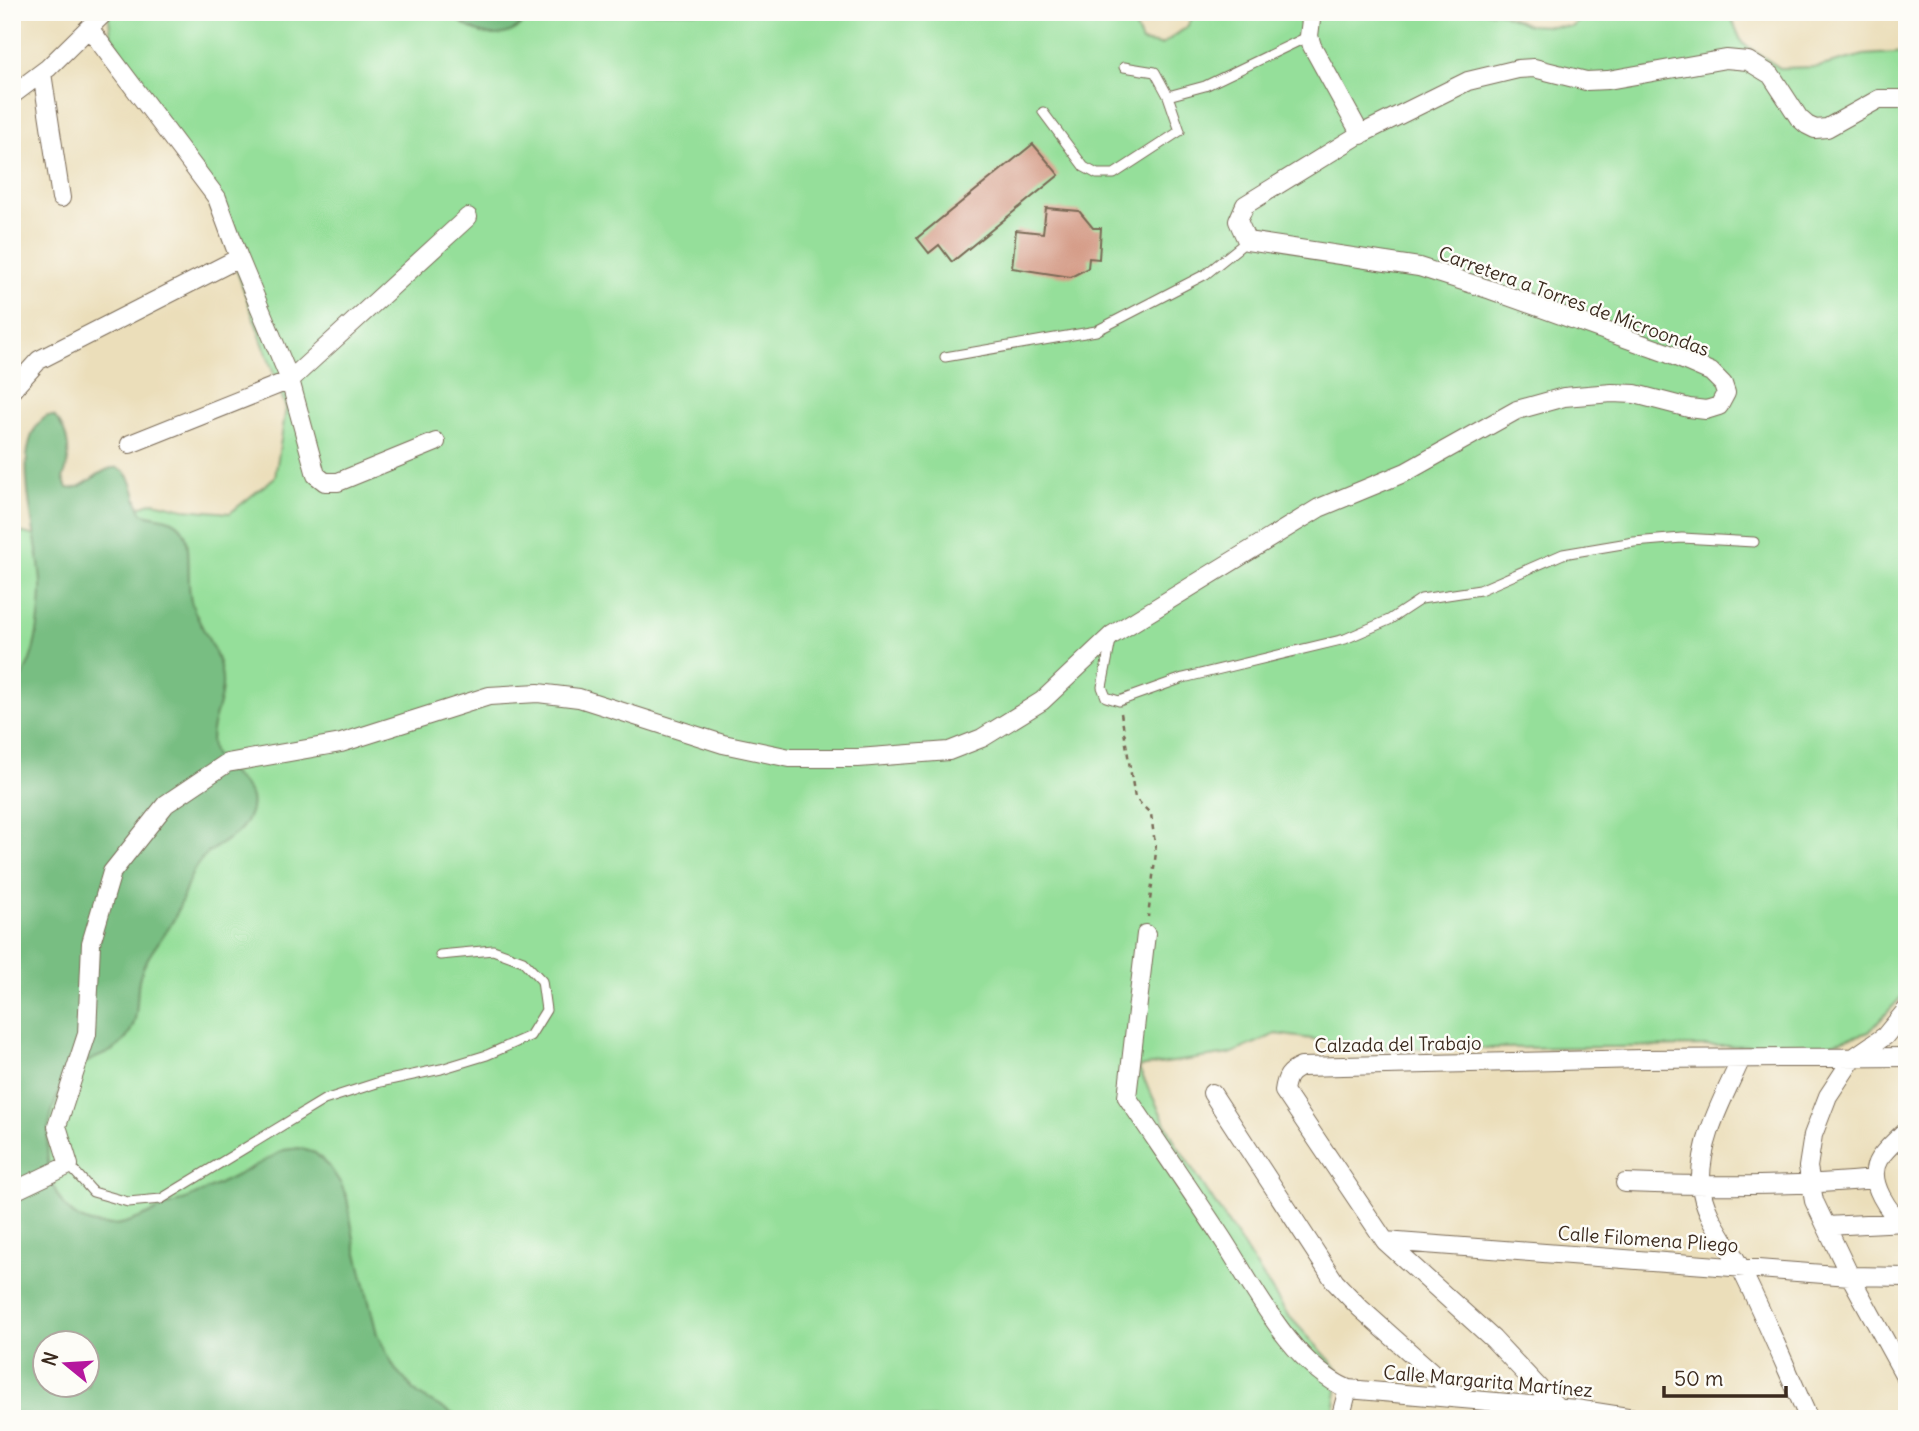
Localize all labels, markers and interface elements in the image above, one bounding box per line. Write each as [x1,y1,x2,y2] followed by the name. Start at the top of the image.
[1435,241,1713,361] street label: Carretera a Torres de Microondas
[1314,1031,1482,1057] street label: Calzada del Trabajo
[1557,1221,1739,1257] street label: Calle Filomena Pliego
[32,1330,102,1400] north arrow
[36,1349,63,1369] text: N
[1664,1354,1786,1398] scale bar
[1382,1360,1594,1402] street label: Calle Margarita Martínez
[1674,1365,1723,1392] text: 50 m

